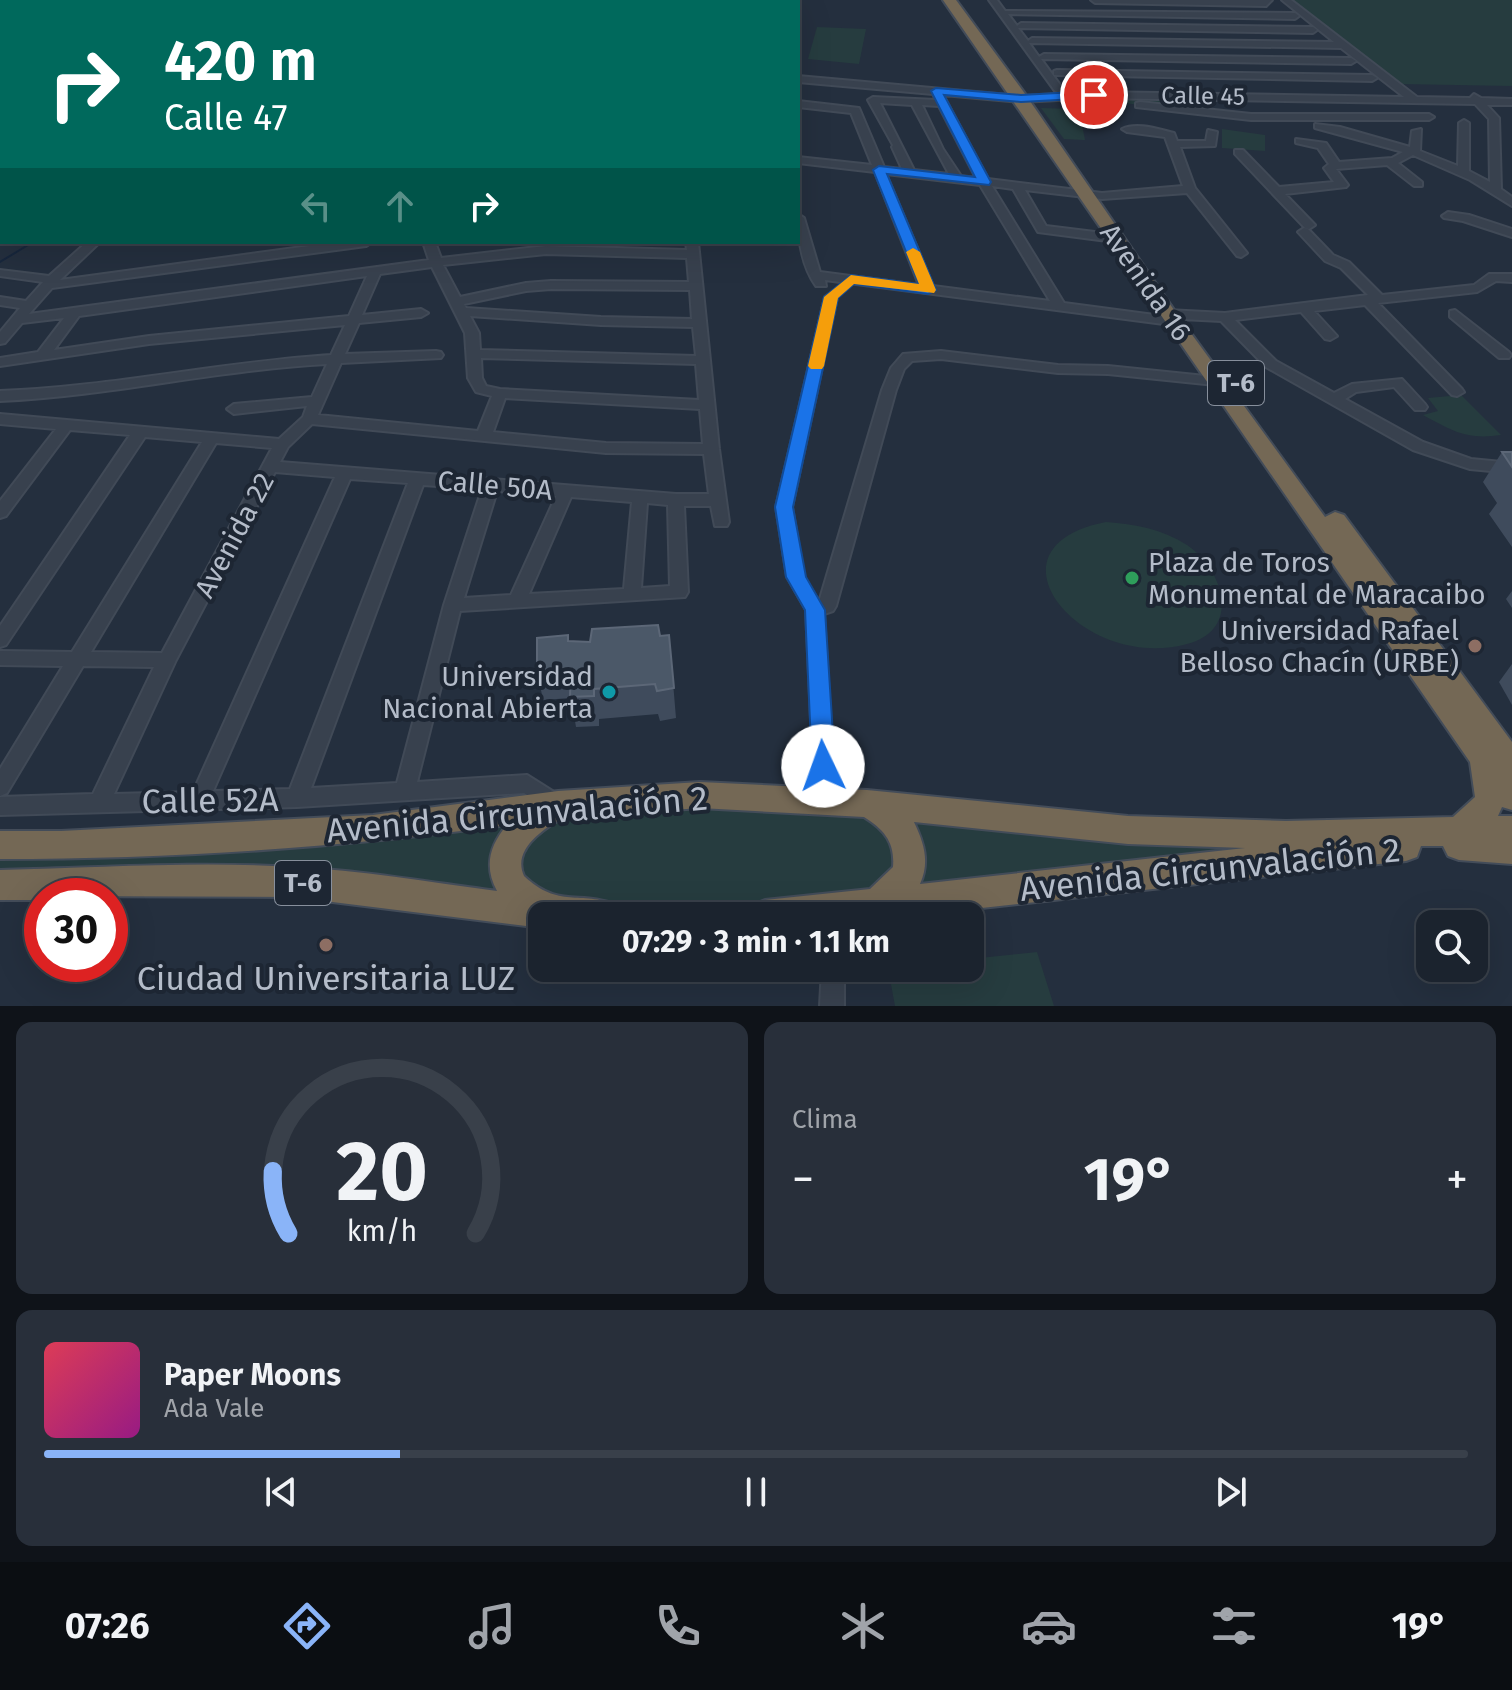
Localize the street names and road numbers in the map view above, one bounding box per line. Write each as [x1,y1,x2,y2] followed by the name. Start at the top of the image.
[1161,81,1245,111] street label: Calle 45
[1093,217,1198,347] street label: Avenida 16
[1208,361,1264,405] road number: T-6
[436,464,554,507] street label: Calle 50A
[188,467,281,603] street label: Avenida 22
[325,777,709,852] street label: Avenida Circunvalación 2
[141,779,279,822] street label: Calle 52A
[1018,829,1402,910] street label: Avenida Circunvalación 2
[275,861,331,905] road number: T-6

